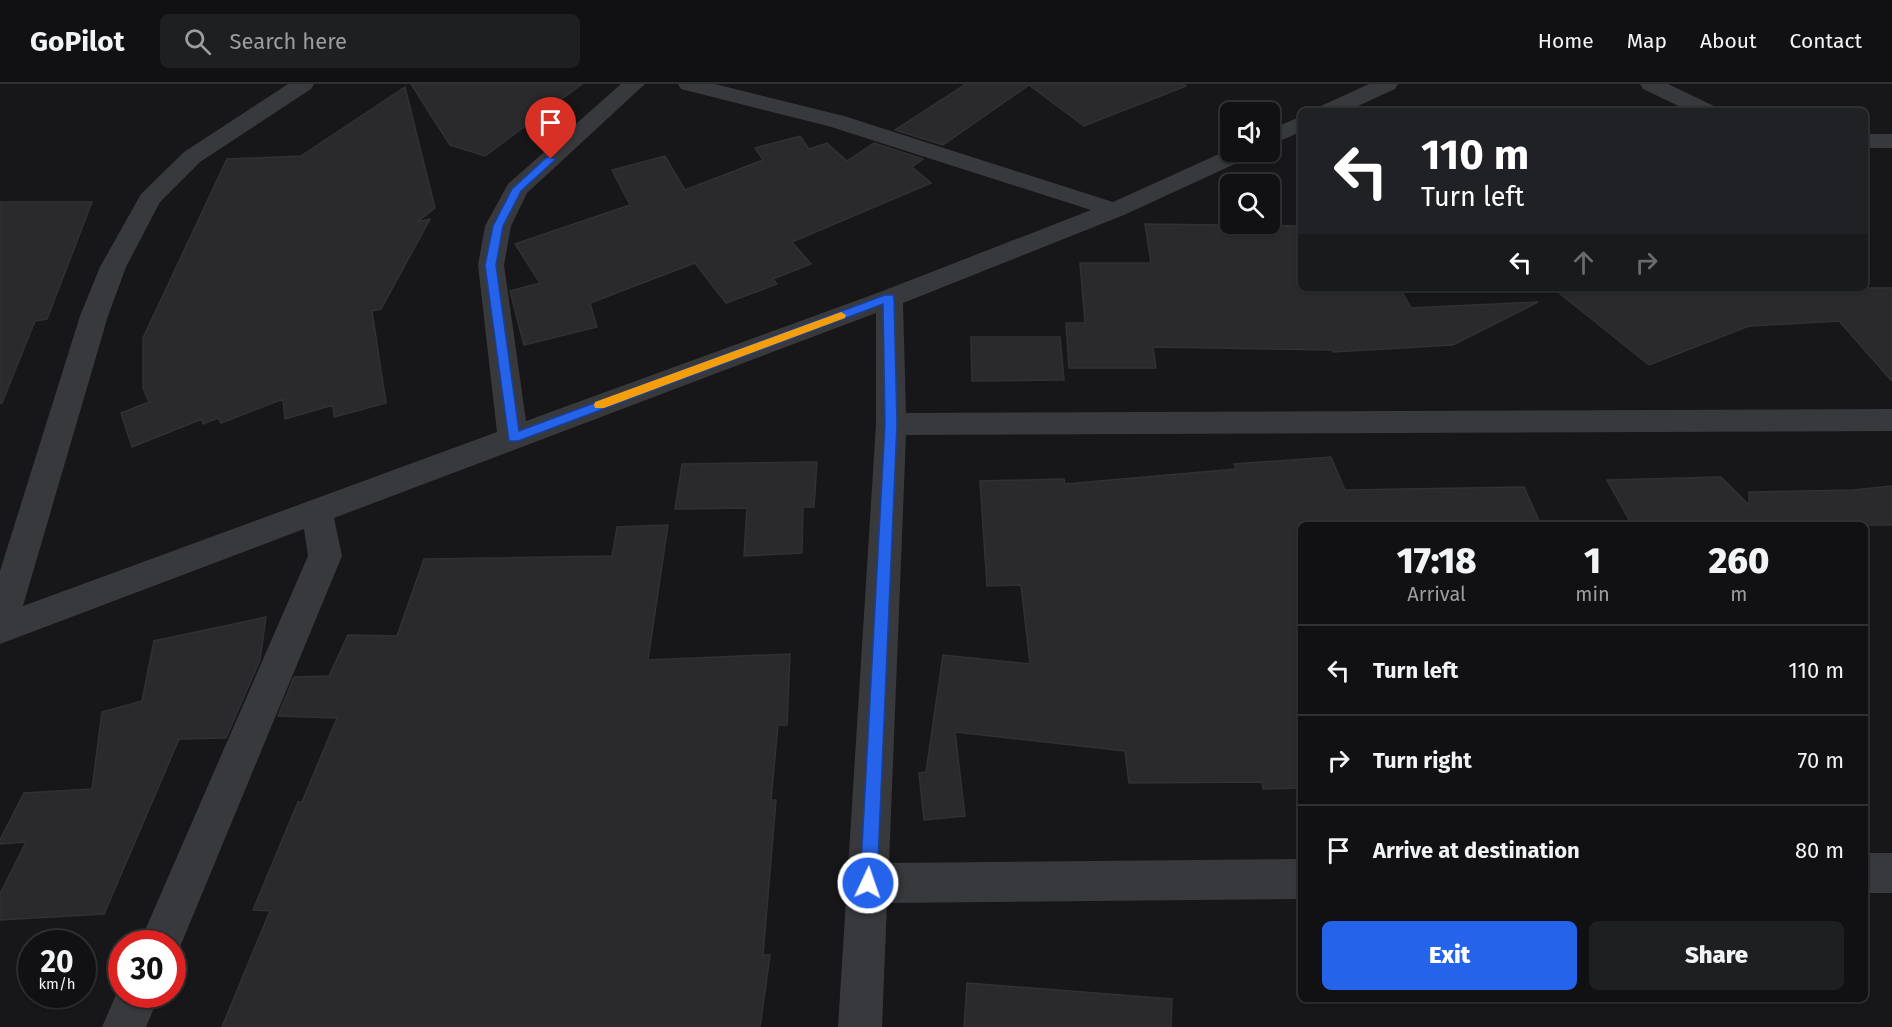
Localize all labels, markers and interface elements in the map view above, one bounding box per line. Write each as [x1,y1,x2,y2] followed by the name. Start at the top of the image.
[160,14,580,68] search box
[30,25,124,58] text: GoPilot
[181,25,214,58] icon: search
[229,28,347,55] text: Search here
[1538,28,1594,54] text: Home
[1627,28,1667,54] text: Map
[1700,28,1757,54] text: About
[1790,28,1862,54] text: Contact
[525,97,576,159] pin
[1220,102,1280,234] map controls
[1220,102,1280,162] button: sound
[534,106,567,139] icon: arrive
[1421,130,1529,180] text: 110 m
[1322,132,1400,210] icon: left
[1220,174,1280,234] button: search
[1421,181,1524,213] text: Turn left
[1504,246,1537,279] icon: left
[1567,246,1600,279] icon: ahead
[1630,246,1663,279] icon: right
[1397,539,1477,583] text: 17:18
[1584,539,1601,583] text: 1
[1708,539,1769,583] text: 260
[1407,582,1466,606] text: Arrival
[1575,582,1610,606] text: min
[1730,582,1747,606] text: m
[1322,654,1355,687] icon: left
[1373,657,1458,684] text: Turn left
[1788,657,1844,684] text: 110 m
[1322,744,1355,777] icon: right
[1373,747,1472,774] text: Turn right
[1798,747,1844,774] text: 70 m
[1322,834,1355,867] icon: arrive
[1373,837,1580,864] text: Arrive at destination
[1795,837,1844,864] text: 80 m
[836,851,900,915] position arrow
[1322,921,1577,990] button: Exit
[1589,921,1844,990] button: Share
[108,930,186,1008] speed limit sign: 30
[40,944,74,980] text: 20
[38,975,76,993] text: km/h

